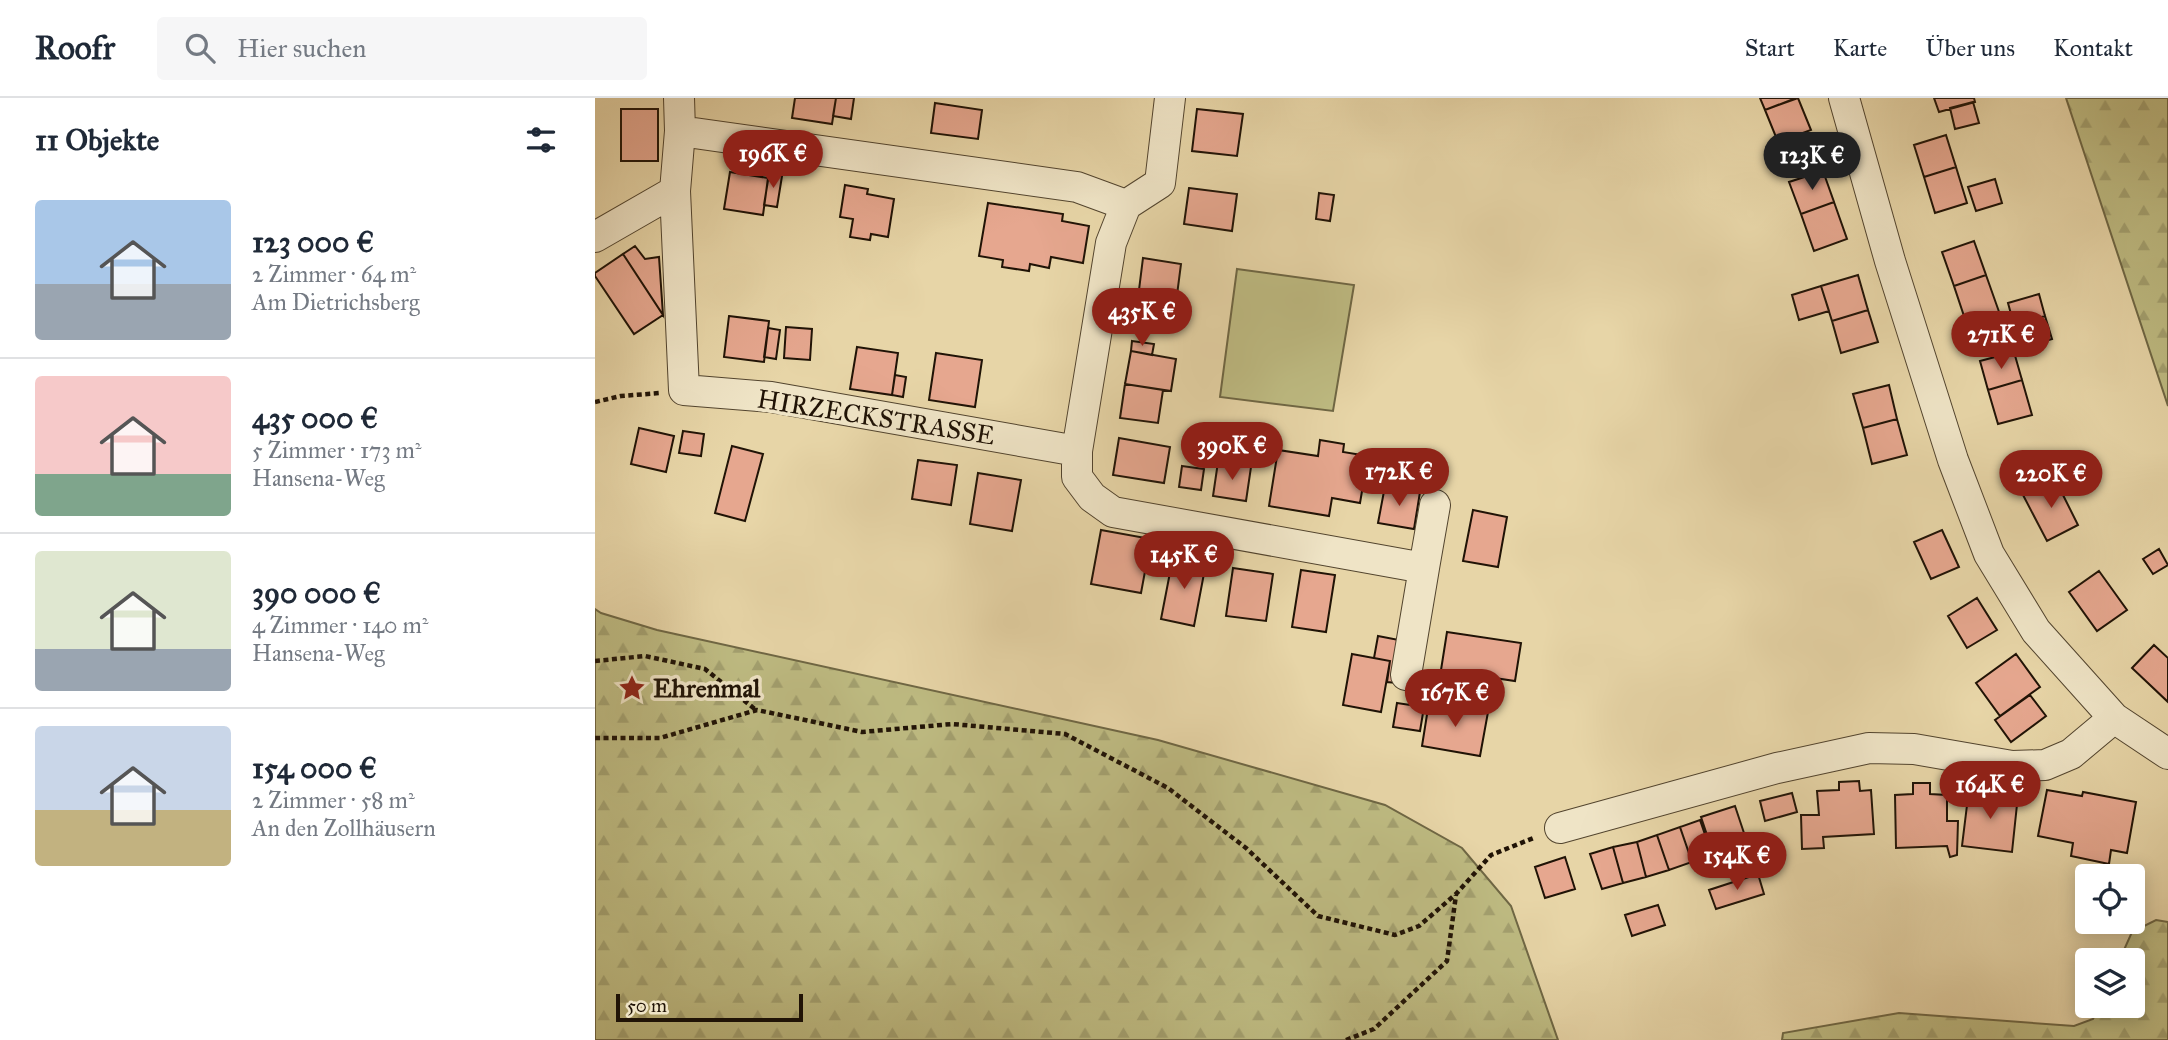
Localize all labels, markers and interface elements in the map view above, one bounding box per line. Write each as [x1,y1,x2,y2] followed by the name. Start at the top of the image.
[157,17,647,80] search box
[35,28,115,68] text: Roofr
[181,29,219,67] icon: search
[237,32,366,64] text: Hier suchen
[1745,33,1795,63] text: Start
[1833,33,1887,63] text: Karte
[1925,33,2015,63] text: Über uns
[2053,33,2133,63] text: Kontakt
[522,121,560,159] icon: filters
[35,122,159,158] text: 11 Objekte
[716,130,830,190] pin: 196K €
[1755,132,1869,192] pin: 123K €
[739,139,807,167] text: 196K €
[1780,141,1844,169] text: 123K €
[252,224,374,260] text: 123 000 €
[91,228,175,312] icon: home
[252,260,416,288] text: 2 Zimmer · 64 m²
[252,288,420,316] text: Am Dietrichsberg
[1085,288,1199,348] pin: 435K €
[1108,297,1176,325] text: 435K €
[1944,312,2058,371] pin: 271K €
[1967,320,2035,348] text: 271K €
[755,382,997,452] street label: HIRZECKSTRASSE
[252,400,378,436] text: 435 000 €
[91,404,175,488] icon: home
[1175,422,1289,482] pin: 390K €
[1197,431,1267,459] text: 390K €
[252,436,422,464] text: 5 Zimmer · 173 m²
[1342,448,1456,508] pin: 172K €
[1994,450,2108,510] pin: 220K €
[1365,457,1433,485] text: 172K €
[2015,459,2087,487] text: 220K €
[252,464,385,492] text: Hansena-Weg
[1127,532,1241,591] pin: 145K €
[1150,540,1218,568] text: 145K €
[252,575,381,611] text: 390 000 €
[91,579,175,663] icon: home
[252,611,428,639] text: 4 Zimmer · 140 m²
[252,639,385,667] text: Hansena-Weg
[1398,670,1512,729] pin: 167K €
[653,672,761,704] place label: Ehrenmal
[617,673,647,703] place icon: Ehrenmal
[1421,678,1489,706] text: 167K €
[252,750,377,786] text: 154 000 €
[91,754,175,838] icon: home
[1933,762,2047,821] pin: 164K €
[1956,770,2024,798] text: 164K €
[252,786,415,814] text: 2 Zimmer · 58 m²
[252,814,436,842] text: An den Zollhäusern
[1680,832,1794,892] pin: 154K €
[1703,841,1771,869] text: 154K €
[2075,864,2145,1018] map controls
[2075,864,2145,934] button: locate
[2075,948,2145,1018] button: layers
[616,991,803,1023] scale bar
[627,994,667,1017] text: 50 m

